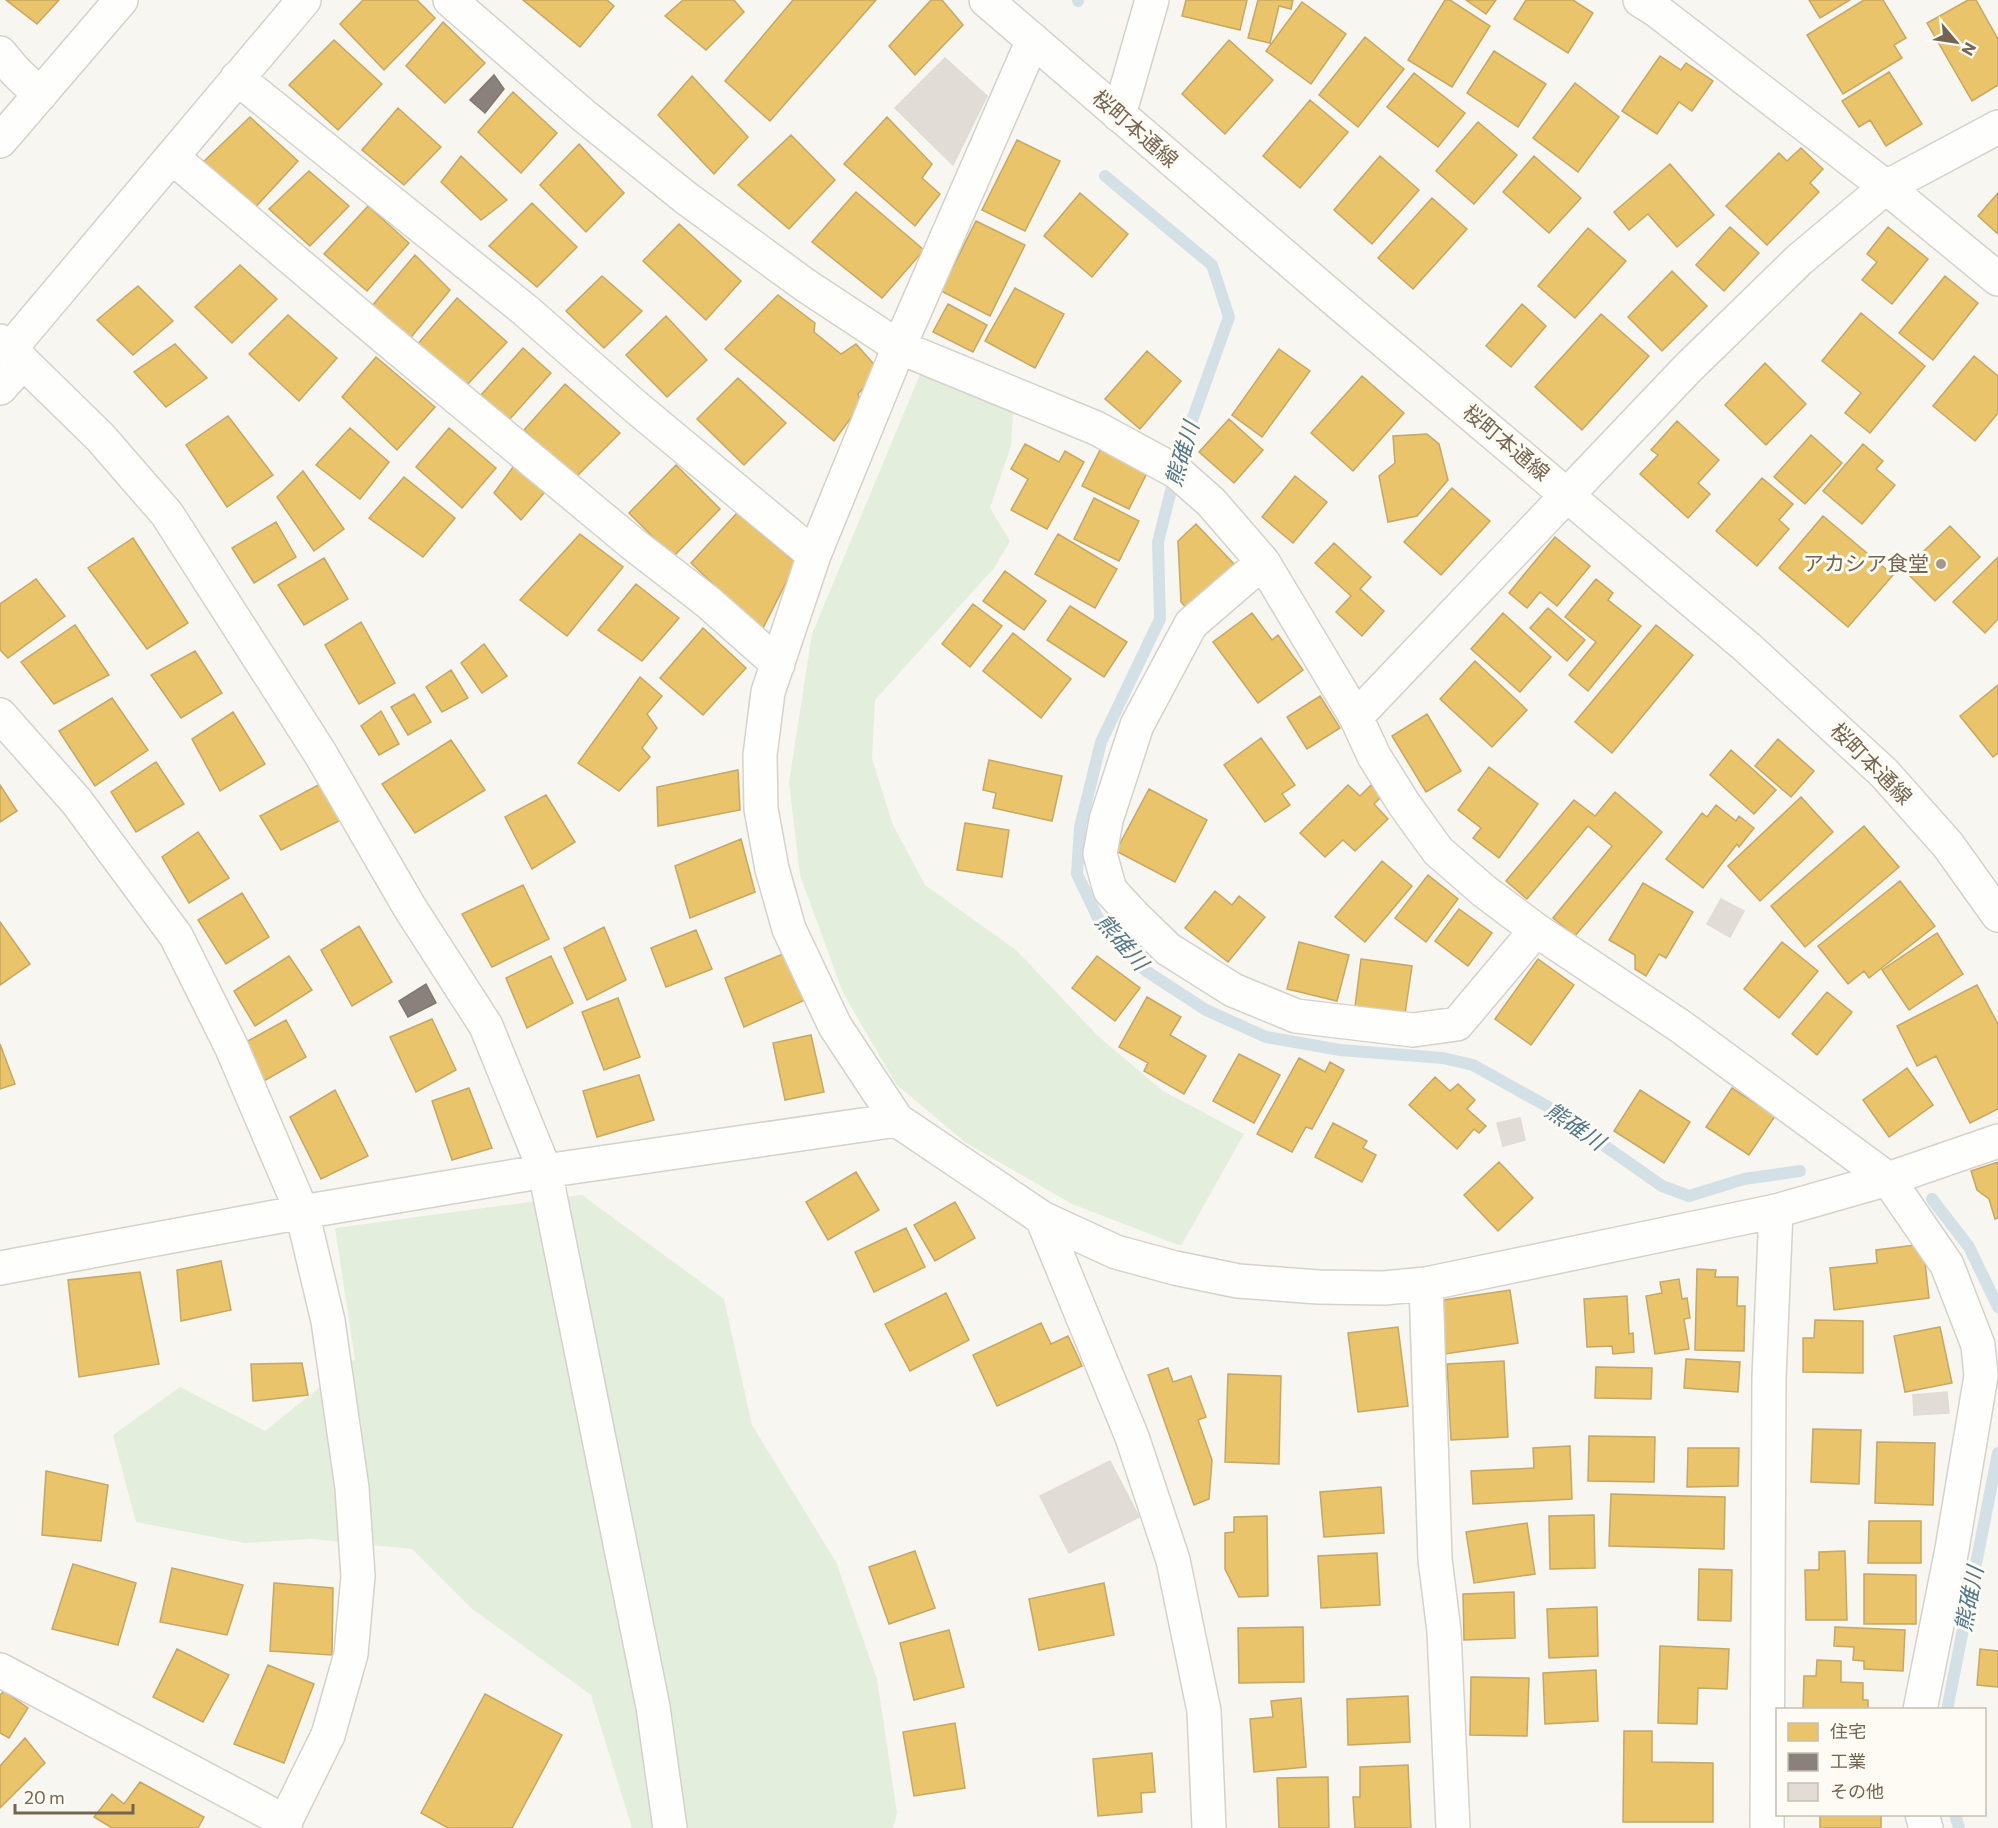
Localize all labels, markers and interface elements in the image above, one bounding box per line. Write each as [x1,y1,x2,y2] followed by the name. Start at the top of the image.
[1926,12,1986,72] north arrow
[1958,40,1981,59] text: N
[1088,84,1184,172] street label: 桜町本通線
[1459,399,1555,485] street label: 桜町本通線
[1159,416,1205,489] water label: 熊碓川
[1803,550,1929,575] place label: アカシア食堂
[1934,557,1948,571] marker: アカシア食堂
[1826,717,1918,809] street label: 桜町本通線
[1091,908,1156,977] water label: 熊碓川
[1540,1096,1612,1156] water label: 熊碓川
[1949,1562,1988,1634] water label: 熊碓川
[1776,1708,1986,1816] legend
[1830,1720,1866,1742] text: 住宅
[1830,1750,1866,1772] text: 工業
[15,1777,134,1815] scale bar
[1830,1780,1884,1802] text: その他
[24,1786,65,1808] text: 20 m

